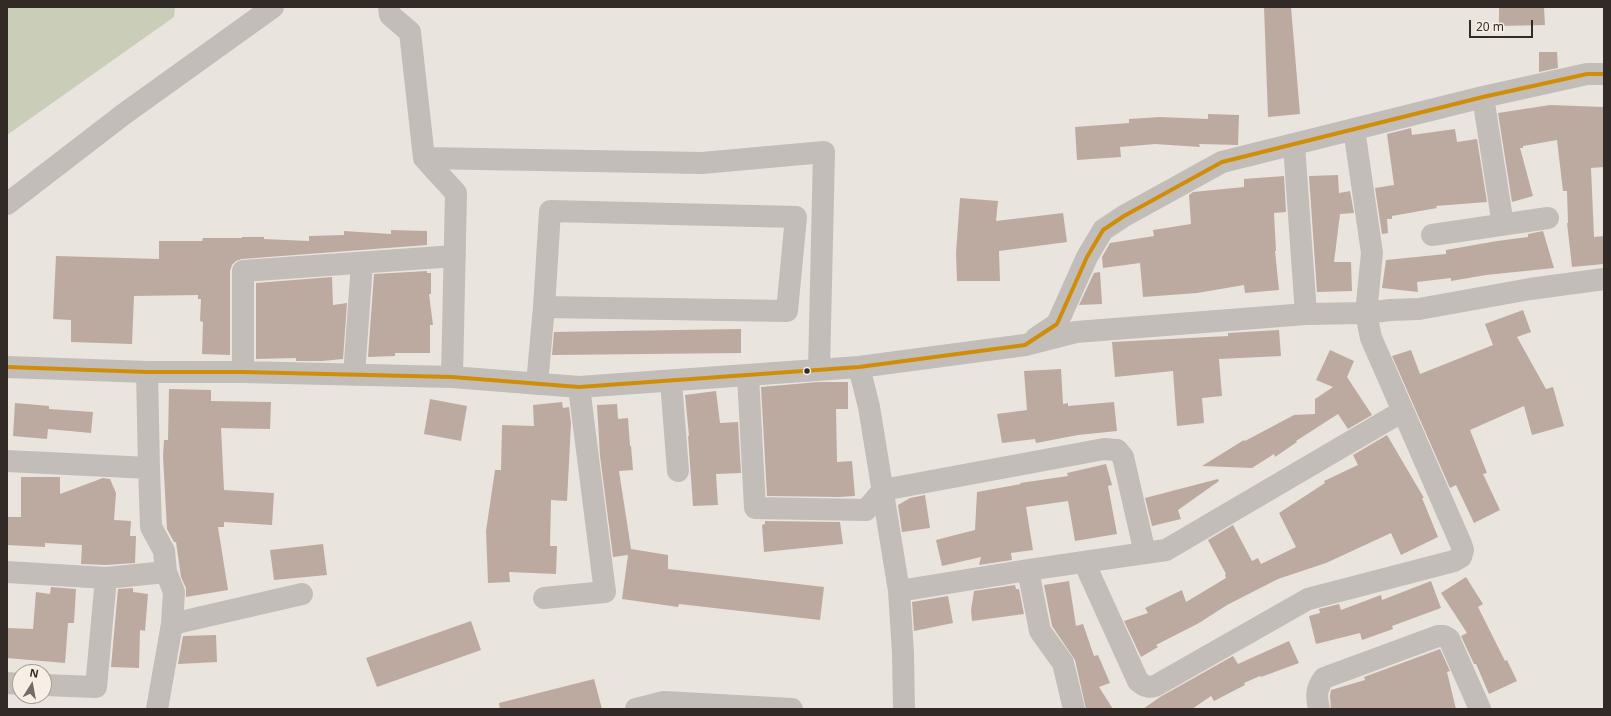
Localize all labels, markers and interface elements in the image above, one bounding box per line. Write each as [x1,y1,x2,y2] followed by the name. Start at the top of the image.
[1471,12,1535,38] scale bar
[1476,18,1504,35] text: 20 m
[802,366,812,376] unlabelled marker
[12,664,52,704] north arrow
[28,664,40,681] text: N

